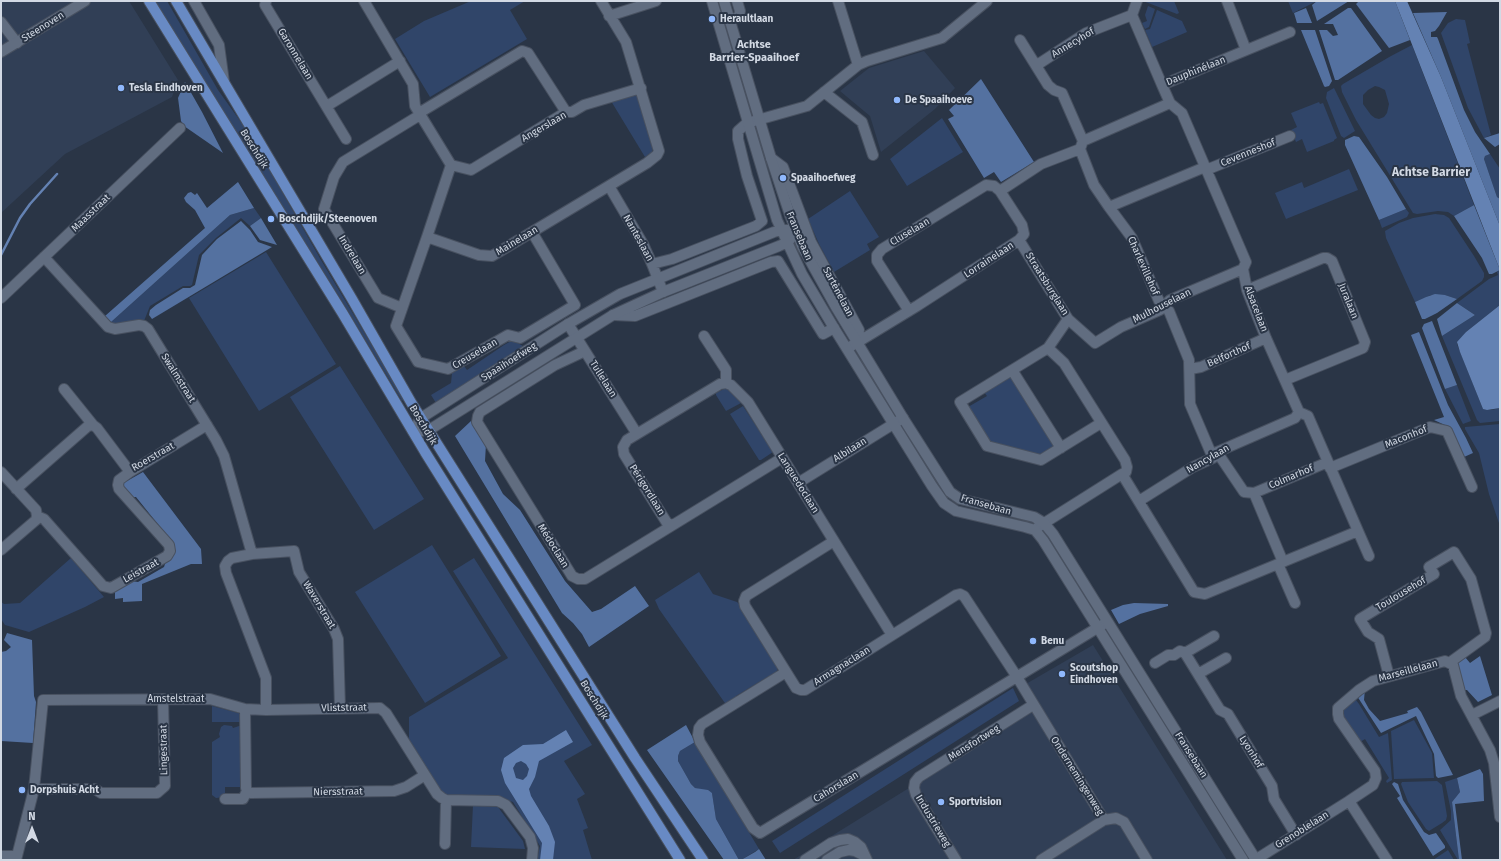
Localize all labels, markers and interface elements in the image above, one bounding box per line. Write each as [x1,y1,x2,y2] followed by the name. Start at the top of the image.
[20,9,66,45] street label: Steenoven
[720,13,773,25] place label: Heraultlaan
[707,14,717,24] marker: Heraultlaan
[275,26,315,82] street label: Garonnelaan
[1049,26,1097,60] street label: Annecyhof
[709,38,799,64] district label: Achtse Barrier-Spaaihoef
[1164,54,1228,88] street label: Dauphinélaan
[129,82,203,94] place label: Tesla Eindhoven
[116,83,126,93] marker: Tesla Eindhoven
[905,94,972,106] place label: De Spaaihoeve
[892,95,902,105] marker: De Spaaihoeve
[519,109,569,145] street label: Angerslaan
[237,127,271,171] street label: Boschdijk
[1219,137,1277,169] street label: Cevenneshof
[1392,166,1470,180] district label: Achtse Barrier
[791,172,856,184] place label: Spaaihoefweg
[778,173,788,183] marker: Spaaihoefweg
[69,192,113,234] street label: Maasstraat
[783,210,815,262] street label: Fransebaan
[279,213,377,225] place label: Boschdijk/Steenoven
[620,213,656,263] street label: Nanteslaan
[266,214,276,224] marker: Boschdijk/Steenoven
[888,216,932,248] street label: Cluselaan
[494,224,540,258] street label: Mainelaan
[336,233,368,277] street label: Indrelaan
[1125,235,1161,297] street label: Charlevillehof
[962,239,1016,281] street label: Lorrainelaan
[1023,250,1071,318] street label: Straatsburglaan
[820,265,856,319] street label: Sartènelaan
[1335,281,1361,321] street label: Juralaan
[1242,284,1270,334] street label: Alsacelaan
[1131,286,1193,326] street label: Mulhouselaan
[450,336,500,372] street label: Creuselaan
[479,340,539,384] street label: Spaaihoefweg
[1206,340,1252,370] street label: Belforthof
[158,351,198,405] street label: Swalmstraat
[587,358,619,400] street label: Tullelaan
[407,403,439,447] street label: Boschdijk
[1383,423,1429,451] street label: Maconhof
[831,435,869,465] street label: Albilaan
[130,440,176,474] street label: Roerstraat
[1184,442,1232,476] street label: Nancylaan
[775,451,821,515] street label: Languedoclaan
[627,462,667,518] street label: Périgordlaan
[1267,462,1315,492] street label: Colmarhof
[959,492,1013,518] street label: Fransebaan
[535,522,571,570] street label: Médoclaan
[121,556,161,586] street label: Leistraat
[1374,574,1428,614] street label: Toulousehof
[300,579,338,631] street label: Waverstraat
[1041,635,1064,647] place label: Benu
[1028,636,1038,646] marker: Benu
[812,644,872,688] street label: Armagnaclaan
[1377,657,1439,685] street label: Marseillelaan
[1070,662,1118,686] place label: Scoutshop Eindhoven
[1057,669,1067,679] marker: Scoutshop Eindhoven
[577,678,611,722] street label: Boschdijk
[147,693,205,705] street label: Amstelstraat
[321,702,367,714] street label: Vliststraat
[946,723,1002,763] street label: Mensfortweg
[158,725,170,775] street label: Lingestraat
[1172,730,1210,780] street label: Fransebaan
[1048,734,1106,818] street label: Ondernemingenweg
[1236,734,1266,770] street label: Lyonhof
[811,769,861,805] street label: Cahorslaan
[30,784,99,796] place label: Dorpshuis Acht
[17,785,27,795] marker: Dorpshuis Acht
[313,786,363,798] street label: Niersstraat
[913,793,953,849] street label: Industrieweg
[949,796,1002,808] place label: Sportvision
[936,797,946,807] marker: Sportvision
[12,809,52,849] north arrow
[1273,809,1331,851] street label: Grenoblelaan
[28,810,36,823] text: N

